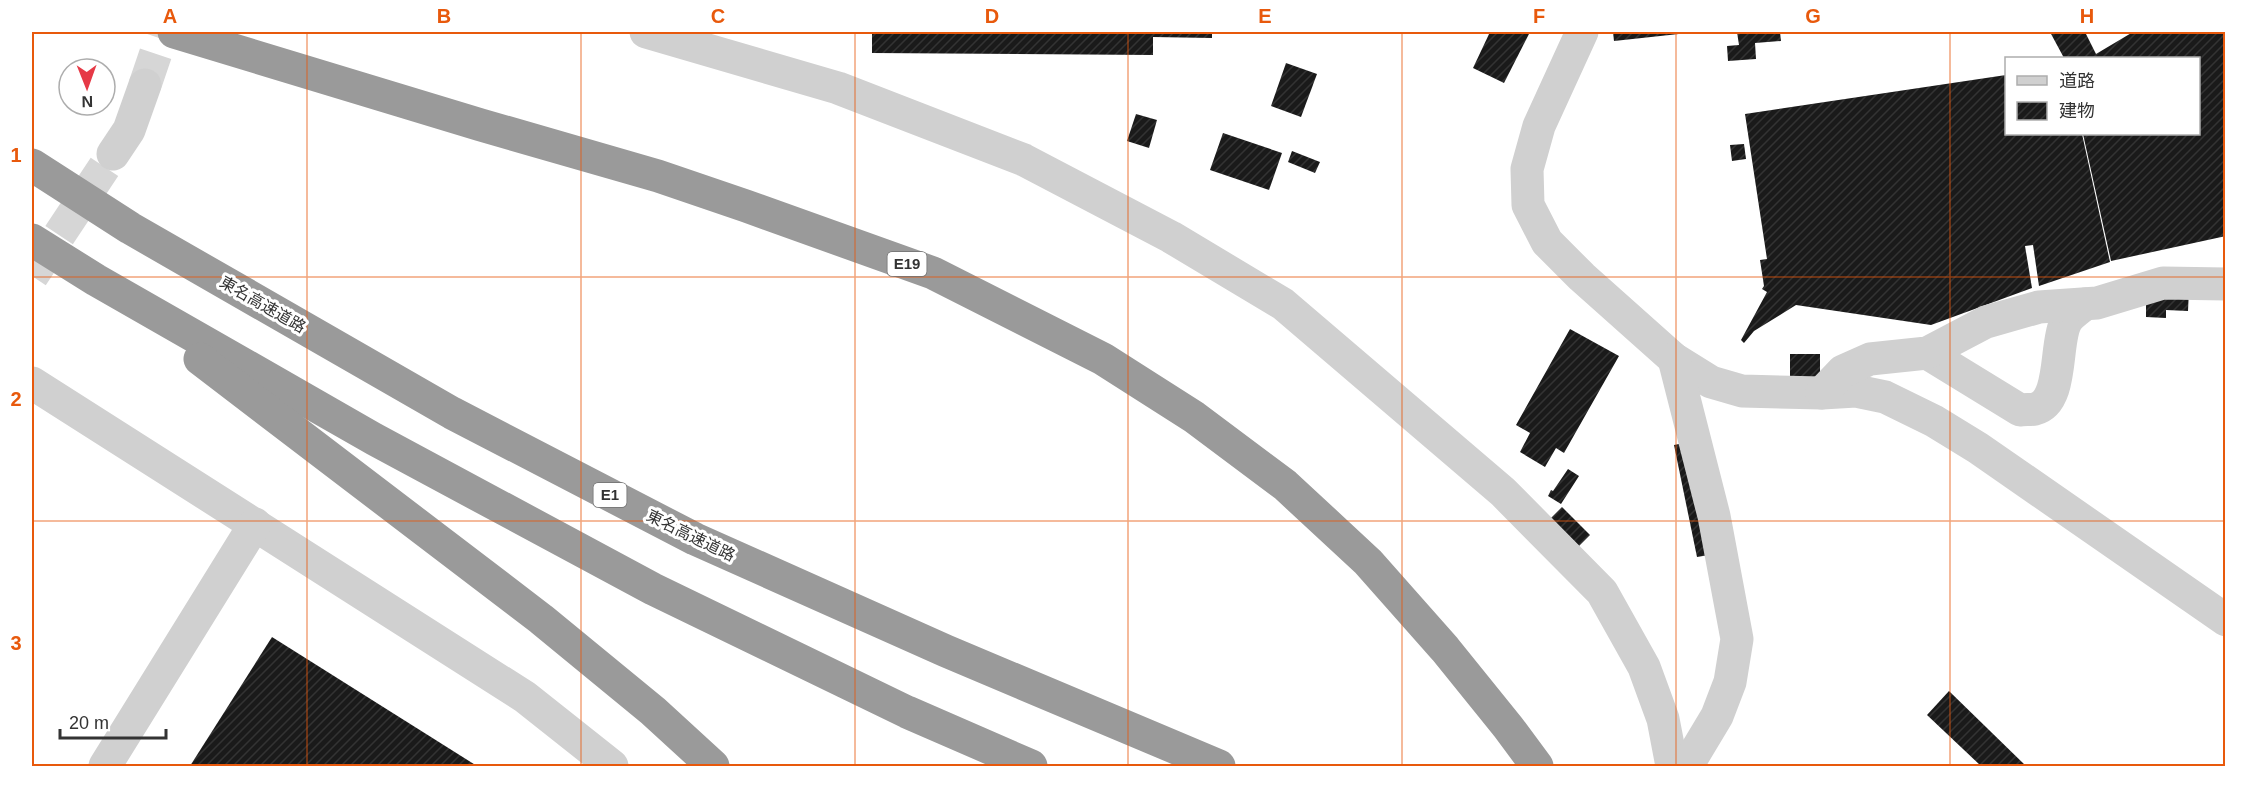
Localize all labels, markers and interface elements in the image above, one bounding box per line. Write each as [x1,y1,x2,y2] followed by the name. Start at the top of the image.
[163,5,177,27] text: A
[437,5,451,27] text: B
[711,5,725,27] text: C
[985,5,999,27] text: D
[1258,5,1272,27] text: E
[1533,5,1545,27] text: F
[1805,5,1821,27] text: G
[2080,5,2094,27] text: H
[57,57,117,117] north arrow
[2005,57,2200,135] legend
[2059,71,2095,91] text: 道路
[81,93,93,110] text: N
[2059,101,2095,121] text: 建物
[10,144,22,166] text: 1
[888,252,926,276] road number: E19
[217,273,309,336] street label: 東名高速道路
[10,388,22,410] text: 2
[594,483,626,507] road number: E1
[644,507,738,564] street label: 東名高速道路
[10,632,22,654] text: 3
[60,702,166,740] scale bar
[69,713,109,733] text: 20 m

